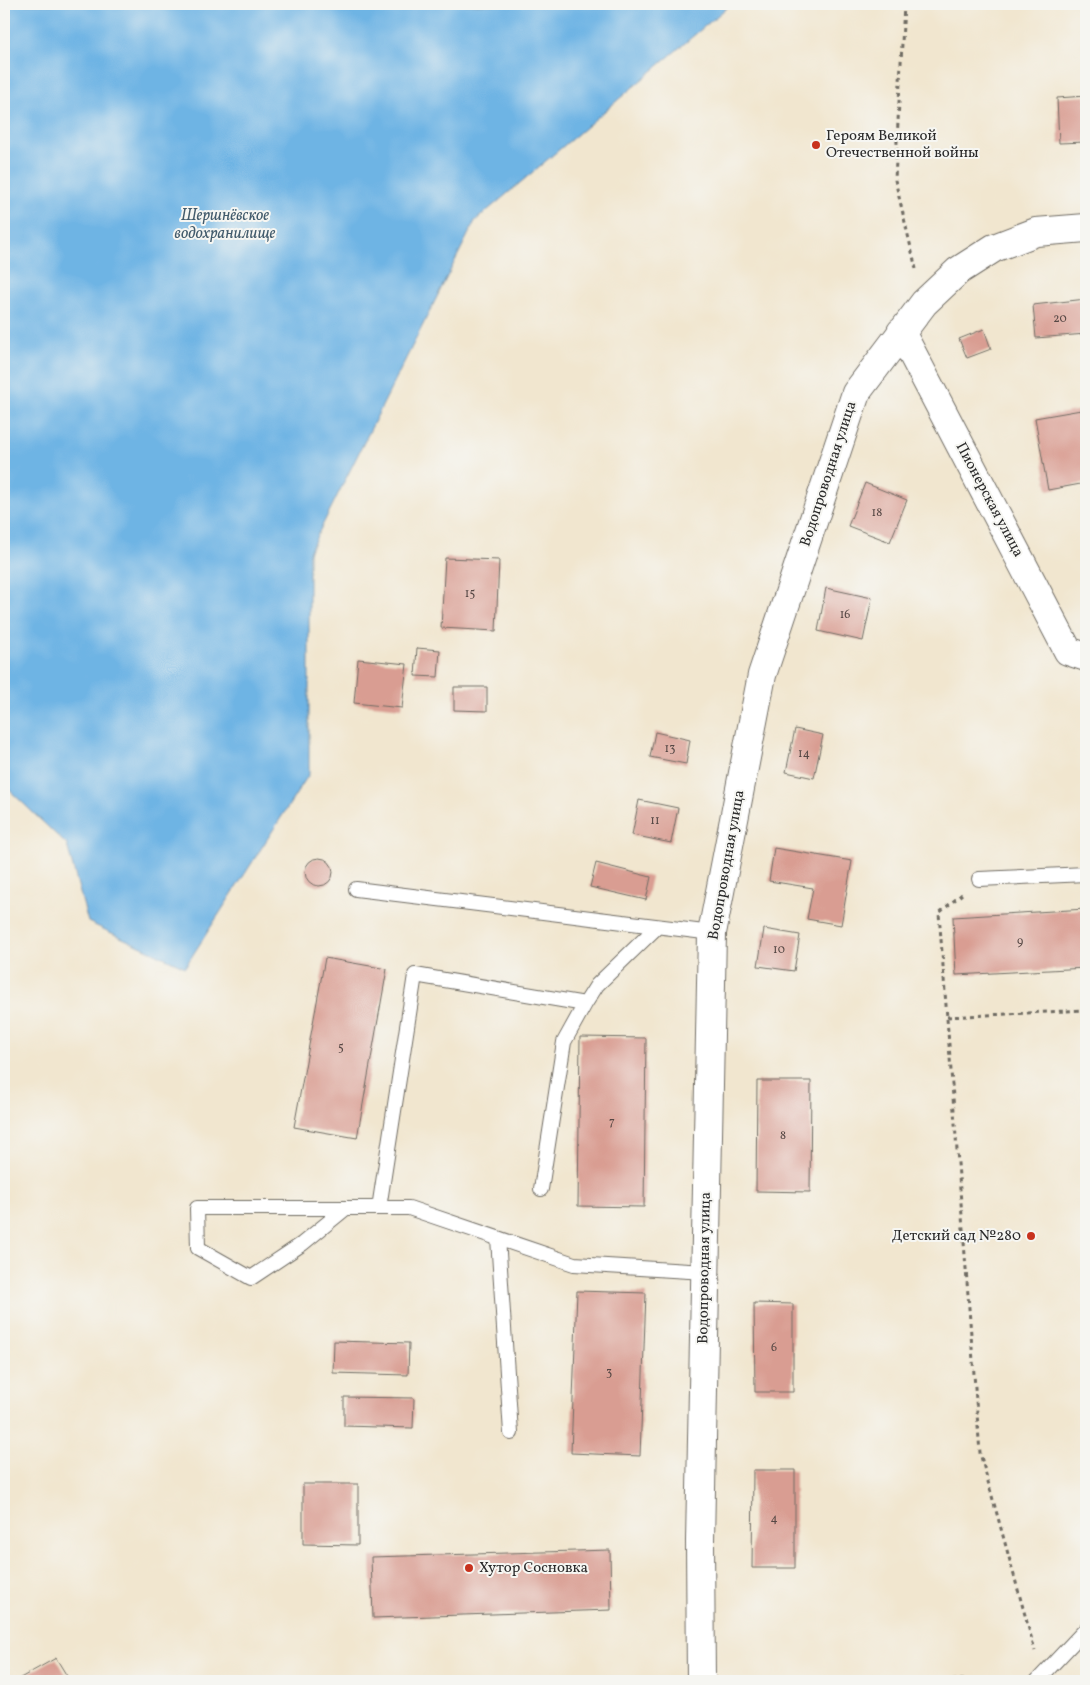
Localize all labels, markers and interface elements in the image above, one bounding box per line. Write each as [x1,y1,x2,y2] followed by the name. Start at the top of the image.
[826,126,979,164] place label: Героям Великой Отечественной войны
[810,139,822,151] marker: Героям Великой Отечественной войны
[175,205,276,245] water label: Шершнёвское водохранилище
[1053,311,1067,327] house number: 20
[796,399,862,549] street label: Водопроводная улица
[950,439,1028,561] street label: Пионерская улица
[872,505,882,521] house number: 18
[465,586,475,602] house number: 15
[840,607,850,623] house number: 16
[665,741,675,757] house number: 13
[798,746,810,762] house number: 14
[703,788,751,942] street label: Водопроводная улица
[650,813,660,829] house number: 11
[1017,934,1023,950] house number: 9
[773,942,785,958] house number: 10
[338,1040,344,1056] house number: 5
[609,1114,615,1130] house number: 7
[780,1128,786,1144] house number: 8
[693,1192,717,1344] street label: Водопроводная улица
[892,1226,1021,1247] place label: Детский сад №280
[1025,1230,1037,1242] marker: Детский сад №280
[771,1340,777,1356] house number: 6
[606,1365,612,1381] house number: 3
[770,1511,778,1527] house number: 4
[479,1558,588,1579] place label: Хутор Сосновка
[463,1562,475,1574] marker: Хутор Сосновка

